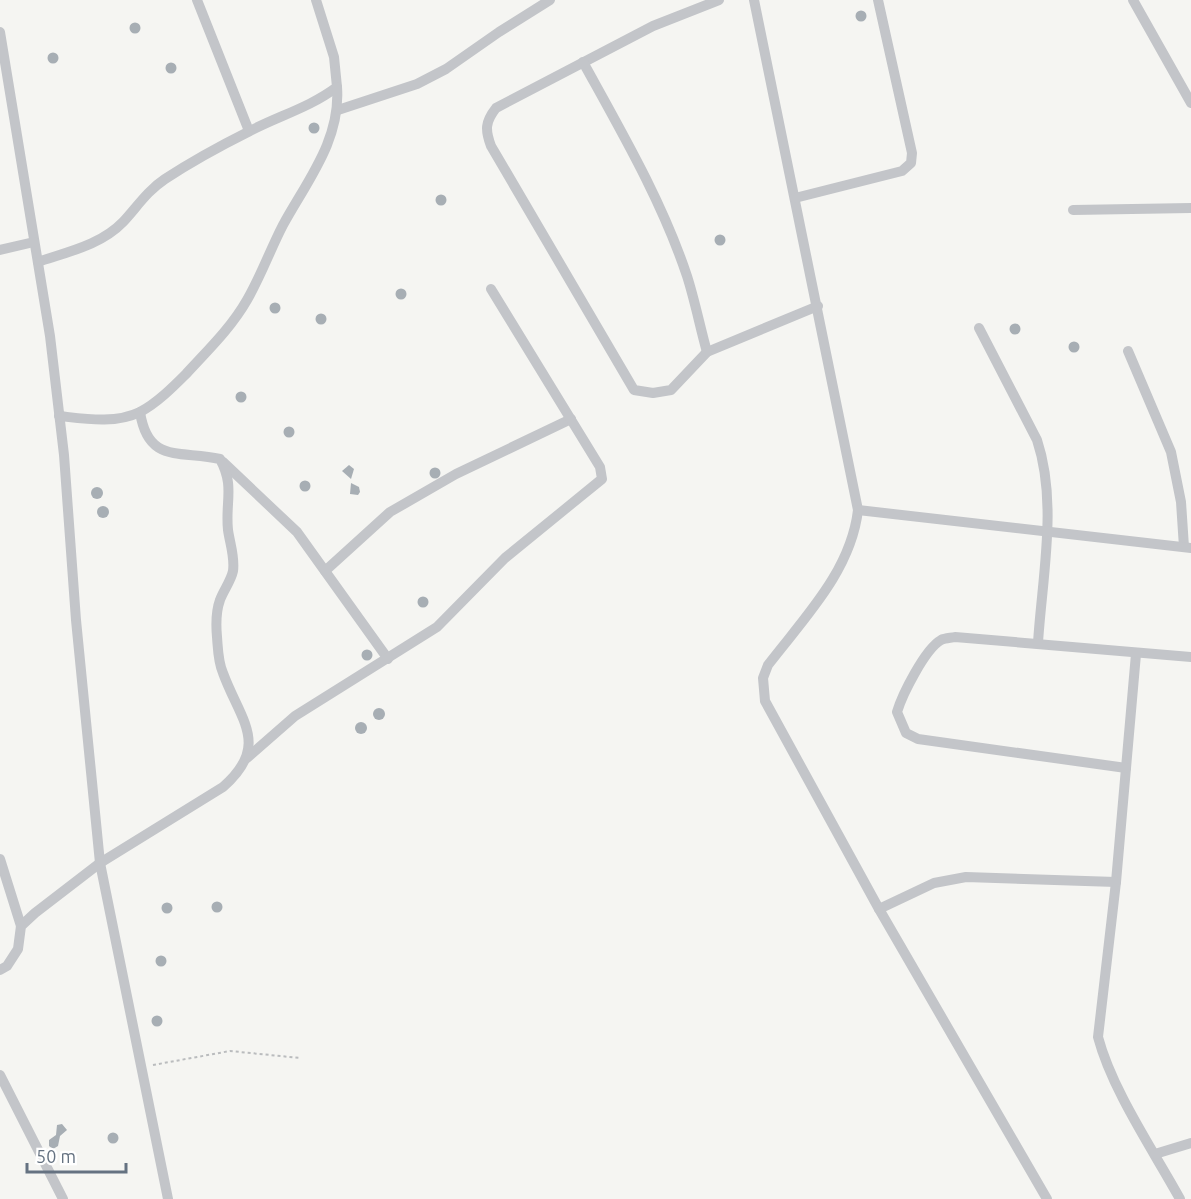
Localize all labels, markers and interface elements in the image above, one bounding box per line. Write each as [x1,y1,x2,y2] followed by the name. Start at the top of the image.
[27,1136,126,1174] scale bar
[36,1146,76,1166] text: 50 m

